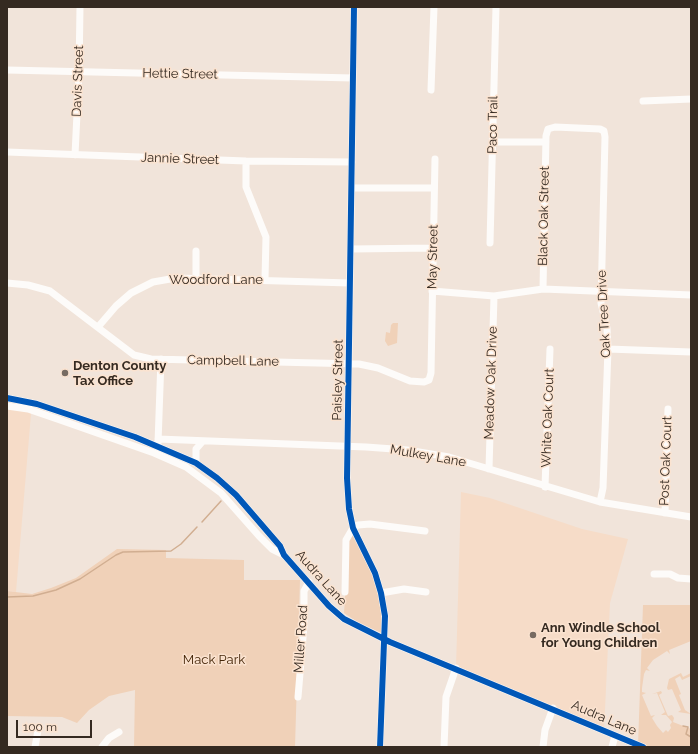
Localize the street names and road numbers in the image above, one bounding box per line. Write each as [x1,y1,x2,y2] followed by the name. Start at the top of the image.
[69,45,87,117] street label: Davis Street
[142,66,218,82] street label: Hettie Street
[485,96,501,154] street label: Paco Trail
[141,150,219,168] street label: Jannie Street
[535,166,553,266] street label: Black Oak Street
[425,225,441,289] street label: May Street
[594,270,614,358] street label: Oak Tree Drive
[169,272,263,288] street label: Woodford Lane
[481,326,501,440] street label: Meadow Oak Drive
[329,339,347,421] street label: Paisley Street
[187,352,279,370] street label: Campbell Lane
[538,368,558,468] street label: White Oak Court
[657,416,675,506] street label: Post Oak Court
[389,442,467,470] street label: Mulkey Lane
[292,547,350,609] street label: Audra Lane
[291,605,311,673] street label: Miller Road
[569,697,639,739] street label: Audra Lane

